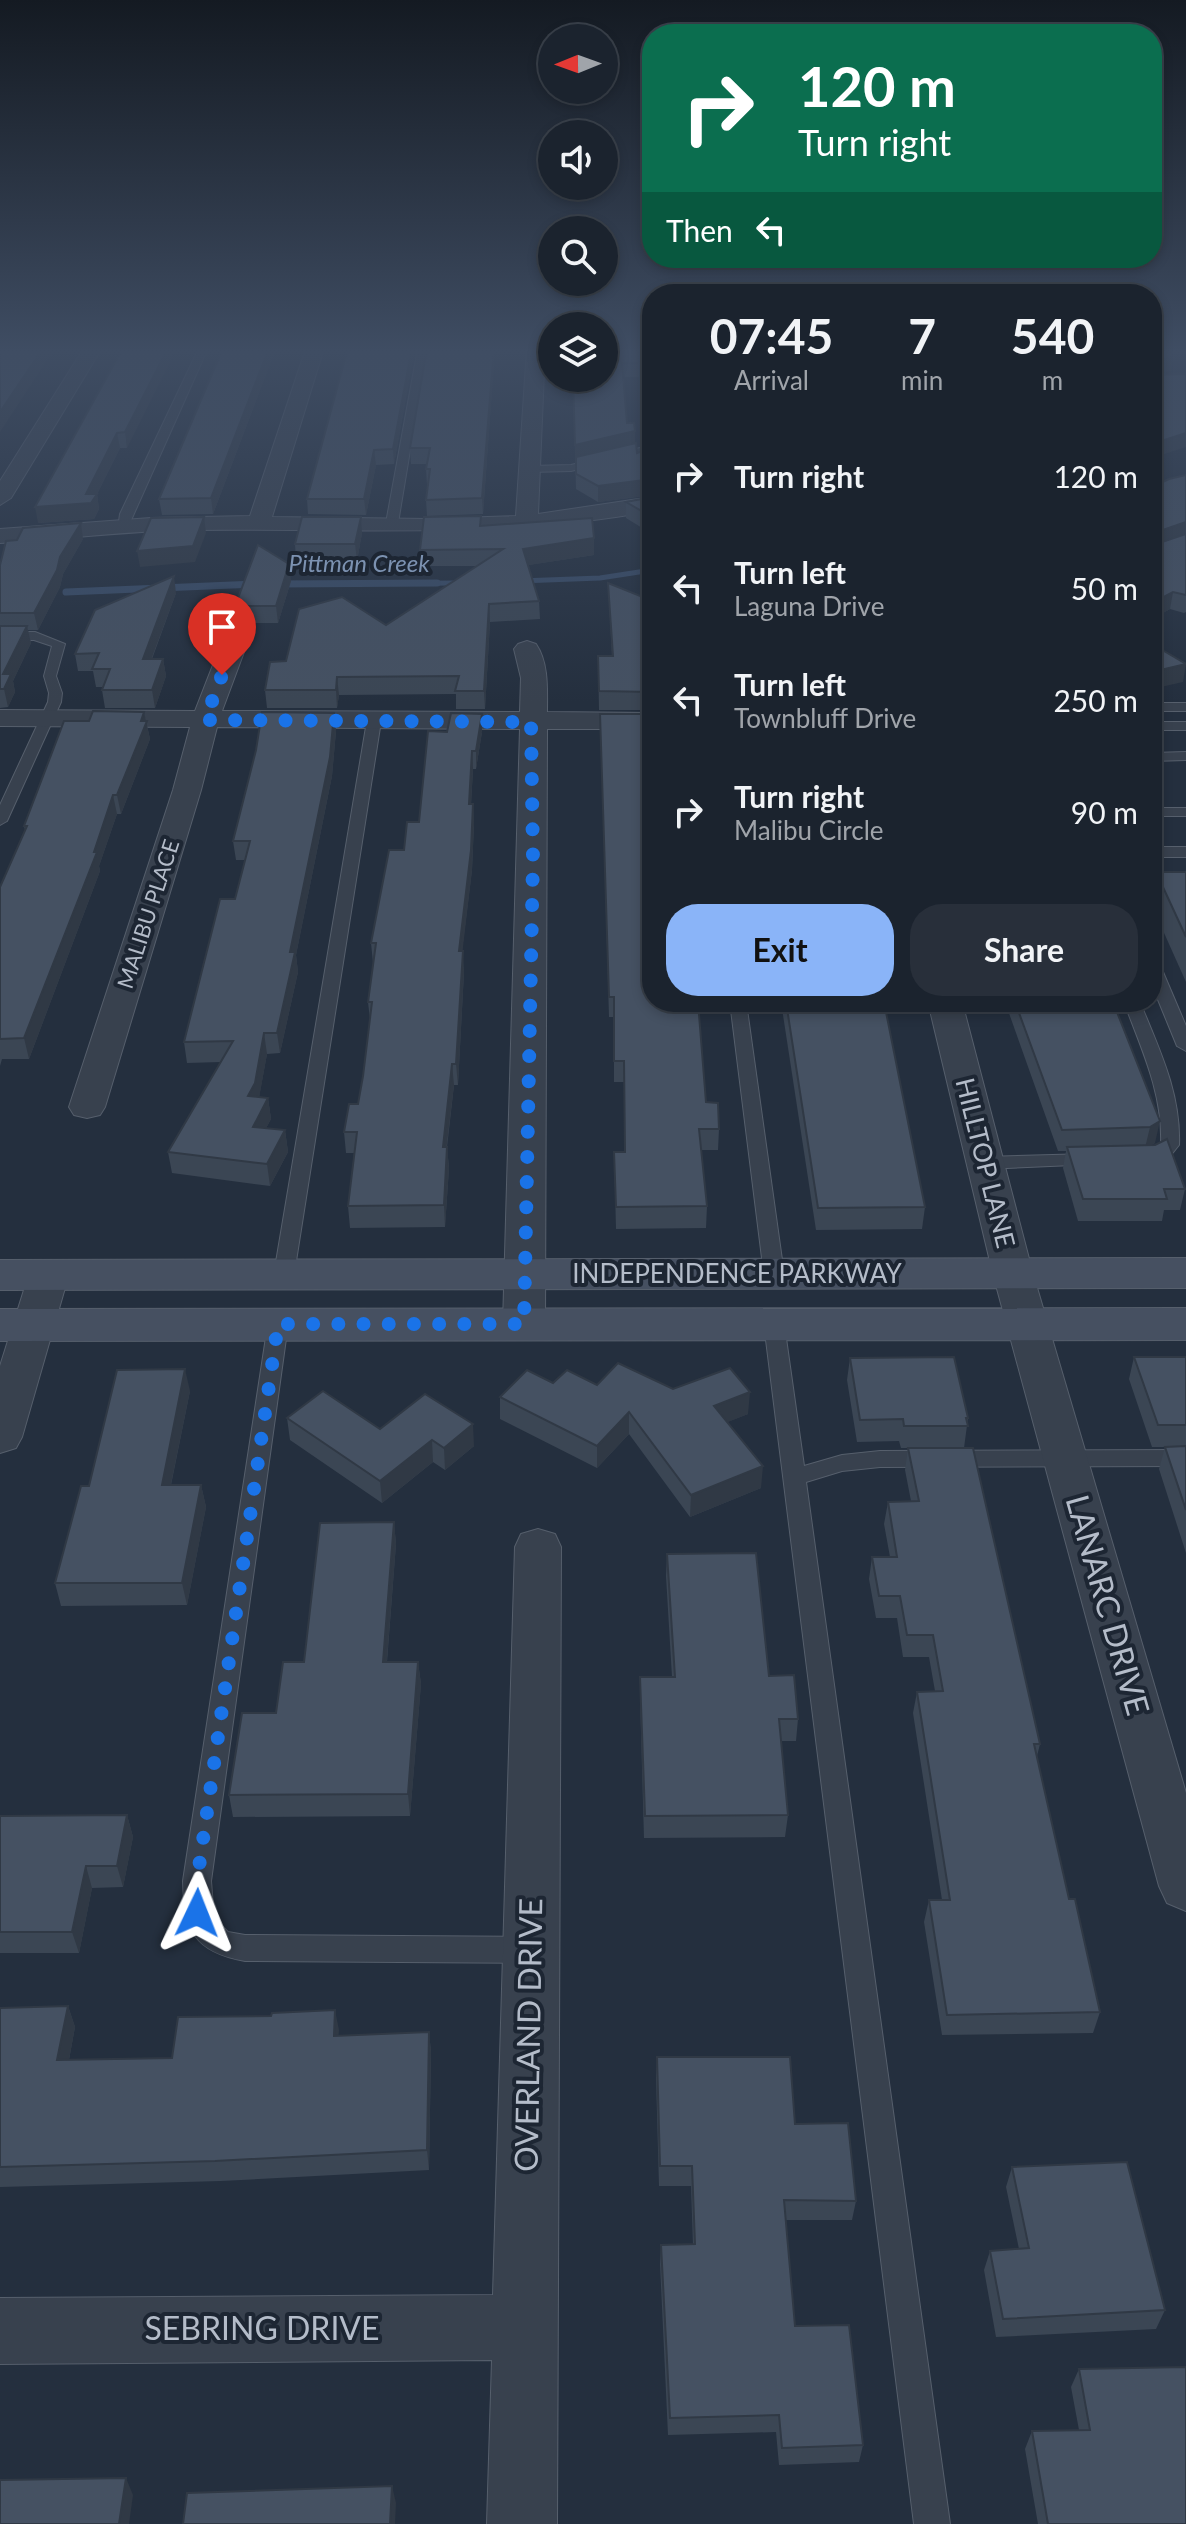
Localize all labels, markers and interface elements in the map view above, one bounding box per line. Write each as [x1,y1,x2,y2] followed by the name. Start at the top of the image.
[538,24,618,104] north arrow
[538,24,618,392] map controls
[798,52,956,119] text: 120 m
[666,56,770,160] icon: right
[538,120,618,200] button: sound
[798,120,951,164] text: Turn right
[749,208,793,252] icon: left
[666,212,733,248] text: Then
[538,216,618,296] button: search
[710,307,833,364] text: 07:45
[908,307,936,364] text: 7
[1011,307,1094,364] text: 540
[538,312,618,392] button: layers
[734,364,809,396] text: Arrival
[901,364,943,396] text: min
[1042,364,1063,396] text: m
[666,454,710,498] icon: right
[734,458,864,494] text: Turn right
[1053,458,1138,494] text: 120 m
[288,548,430,577] water label: Pittman Creek
[734,554,846,590] text: Turn left
[666,566,710,610] icon: left
[1071,570,1138,606] text: 50 m
[734,590,884,622] text: Laguna Drive
[188,593,256,675] pin
[200,605,244,649] icon: arrive
[734,666,846,702] text: Turn left
[666,678,710,722] icon: left
[1053,682,1138,718] text: 250 m
[734,702,916,734] text: Townbluff Drive
[734,778,864,814] text: Turn right
[666,790,710,834] icon: right
[1071,794,1138,830] text: 90 m
[734,814,884,846] text: Malibu Circle
[111,836,184,992] street label: MALIBU PLACE
[666,904,894,996] button: Exit
[910,904,1138,996] button: Share
[949,1074,1023,1251] street label: HILLTOP LANE
[572,1257,902,1289] street label: INDEPENDENCE PARKWAY
[1058,1490,1158,1719] street label: LANARC DRIVE
[155,1871,239,1955] position arrow
[506,1898,549,2172] street label: OVERLAND DRIVE
[144,2308,380,2347] street label: SEBRING DRIVE

